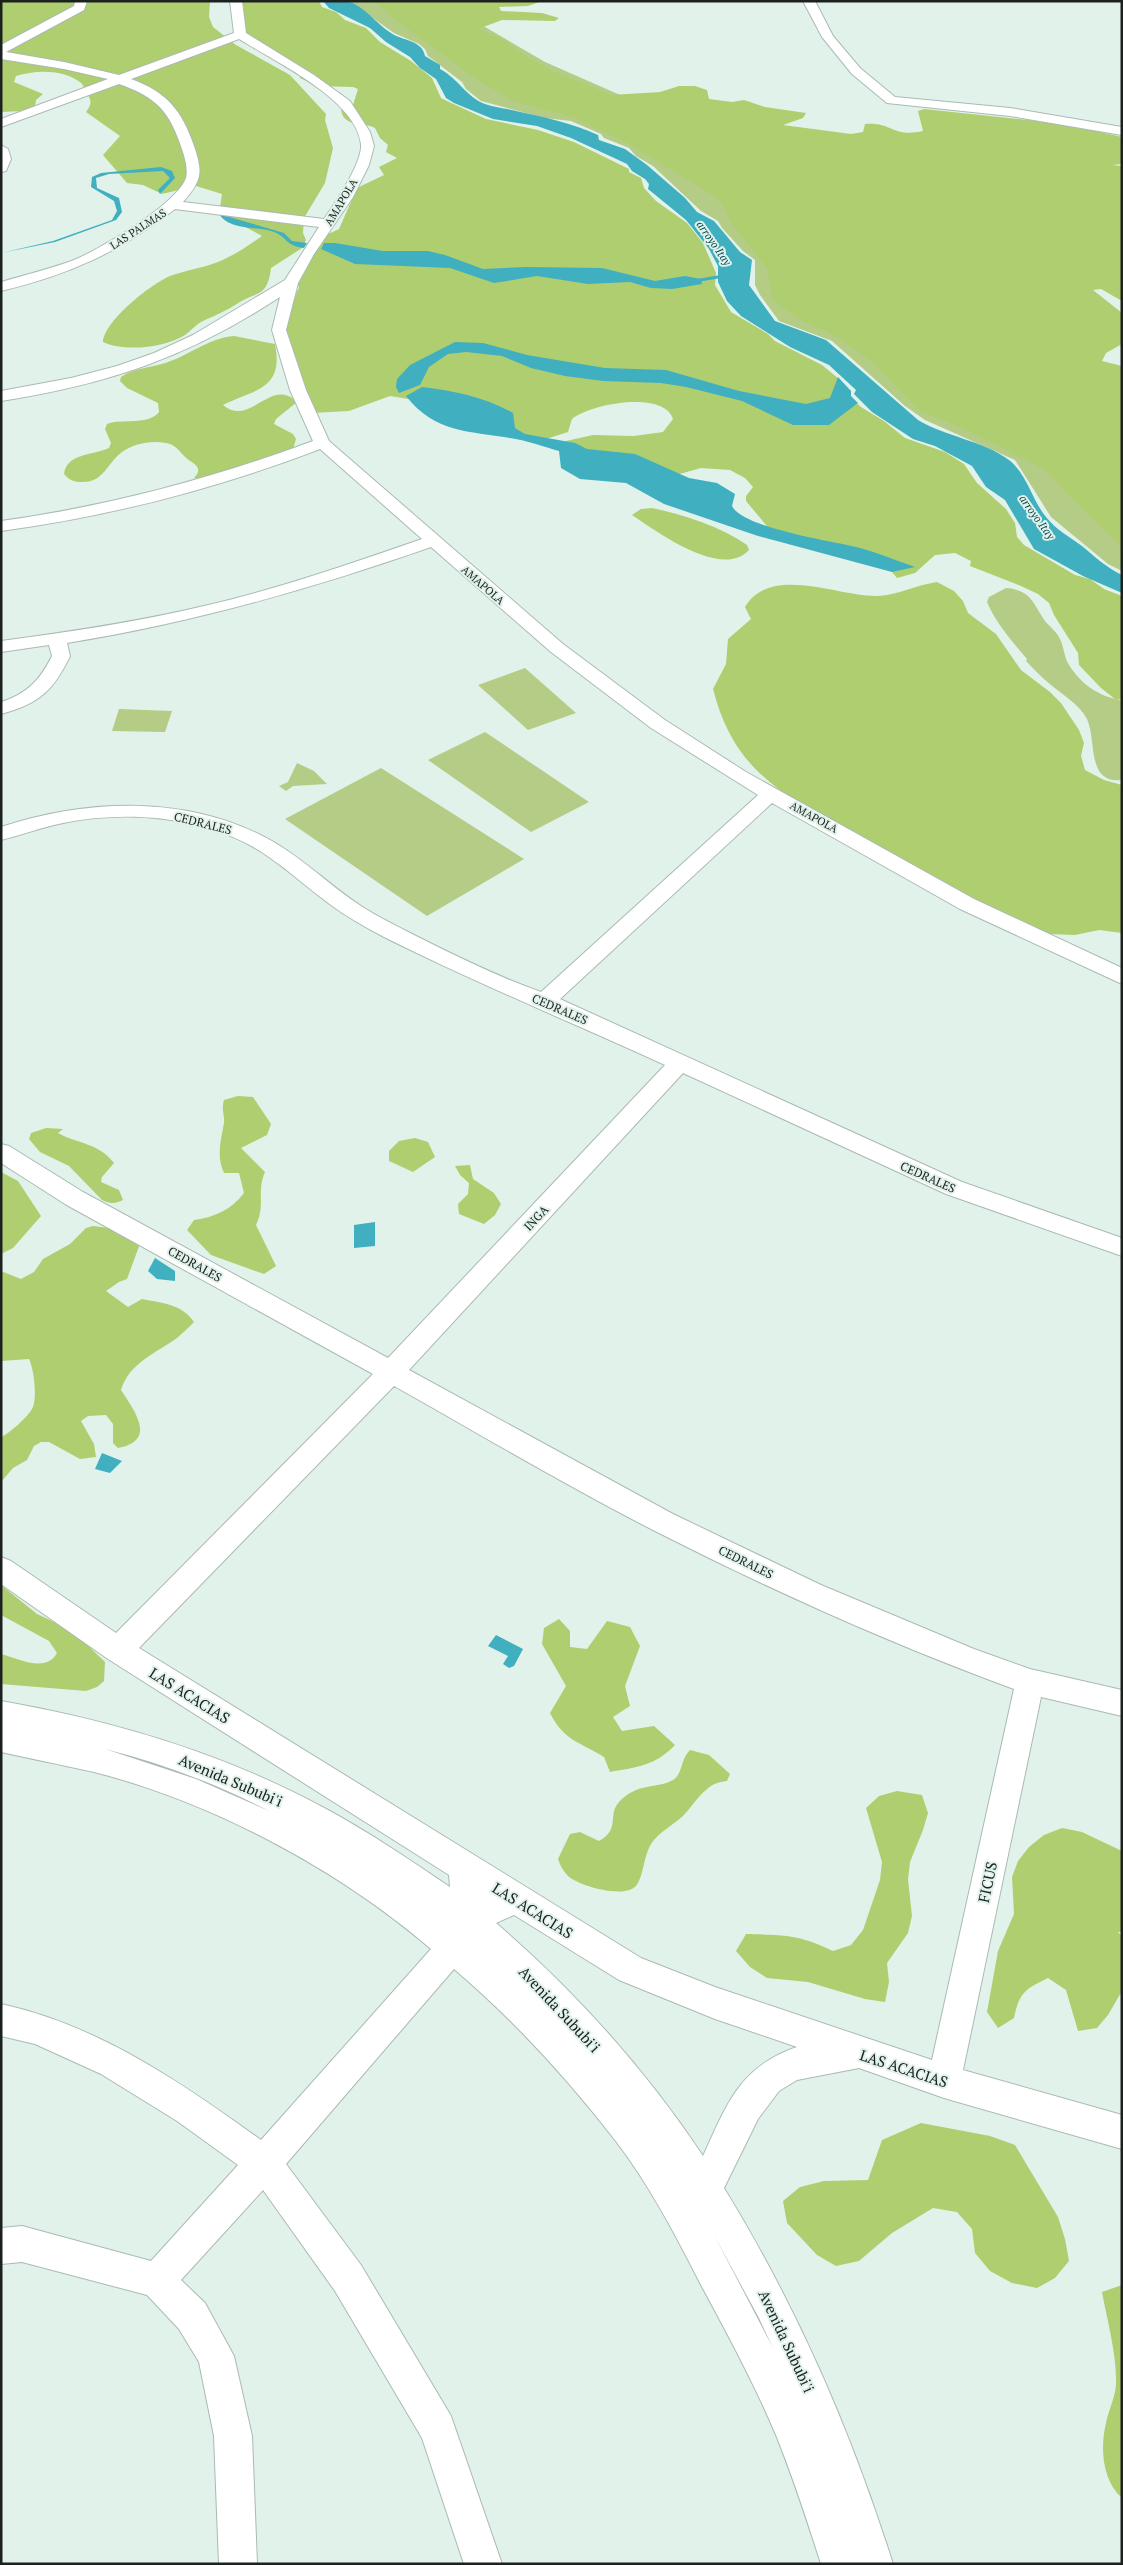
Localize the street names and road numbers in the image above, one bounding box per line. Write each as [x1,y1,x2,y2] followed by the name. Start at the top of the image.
[321,175,361,228] street label: AMAPOLA
[107,206,169,252] street label: LAS PALMAS
[459,562,508,608] street label: AMAPOLA
[788,798,841,836] street label: AMAPOLA
[173,809,233,837] street label: CEDRALES
[530,991,590,1027] street label: CEDRALES
[898,1158,958,1196] street label: CEDRALES
[520,1202,552,1234] street label: INGA
[166,1243,224,1285] street label: CEDRALES
[716,1542,776,1582] street label: CEDRALES
[146,1662,234,1728] street label: LAS ACACIAS
[176,1749,286,1811] street label: Avenida Sububi'i
[973,1860,1001,1904] street label: FICUS
[489,1877,577,1943] street label: LAS ACACIAS
[515,1962,605,2056] street label: Avenida Sububi'i
[858,2044,950,2092] street label: LAS ACACIAS
[754,2286,820,2396] street label: Avenida Sububi'i

